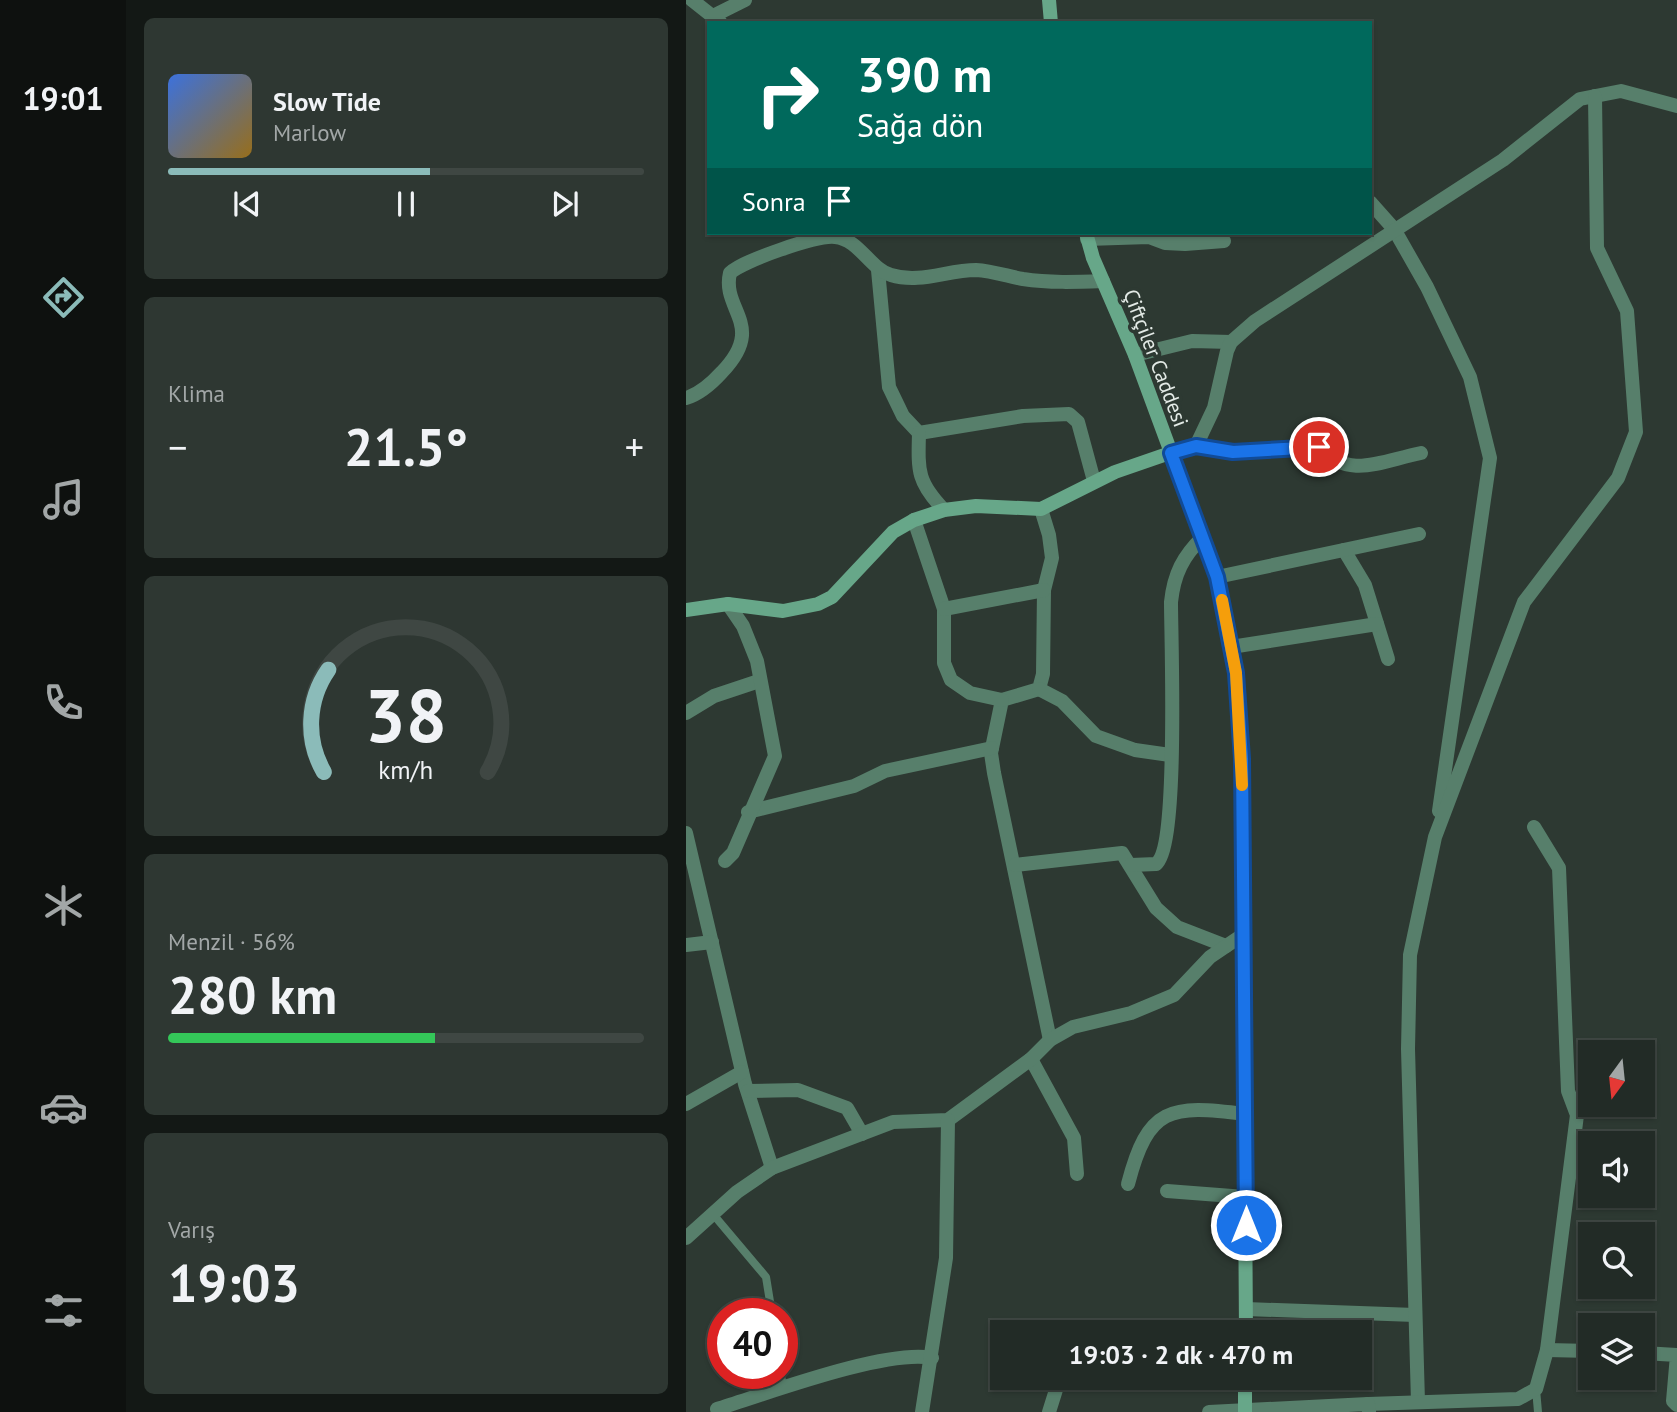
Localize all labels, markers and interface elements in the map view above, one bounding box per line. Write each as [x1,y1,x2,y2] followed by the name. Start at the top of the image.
[857,42,992,106] text: 390 m
[742,49,833,140] icon: right
[22,77,104,119] text: 19:01
[273,85,381,118] text: Slow Tide
[857,104,983,146] text: Sağa dön
[273,118,346,147] text: Marlow
[820,182,858,220] icon: arrive
[228,185,266,223] icon: previous
[387,185,425,223] icon: pause
[546,185,584,223] icon: next
[742,185,806,218] text: Sonra
[39,273,88,322] icon: directions
[1117,285,1195,431] street label: Çiftçiler Caddesi
[168,379,225,408] text: Klima
[344,413,468,480] text: 21.5°
[1289,417,1349,477] pin
[168,422,187,471] text: −
[625,422,644,471] text: +
[1300,428,1338,466] icon: arrive
[39,475,88,524] icon: music
[365,668,447,762] text: 38
[39,678,88,727] icon: phone
[379,754,433,786] text: km/h
[39,881,88,930] icon: climate
[168,927,295,956] text: Menzil · 56%
[168,961,337,1028] text: 280 km
[1578,1040,1656,1116] north arrow
[1578,1040,1655,1390] map controls
[39,1083,88,1132] icon: car
[1578,1131,1655,1208] button: sound
[1209,1188,1283,1262] position arrow
[168,1215,215,1244] text: Varış
[1578,1222,1655,1299] button: search
[168,1249,300,1316] text: 19:03
[39,1286,88,1335] icon: filters
[707,1298,798,1389] speed limit sign: 40
[1578,1313,1655,1390] button: layers
[1069,1338,1293,1371] text: 19:03 · 2 dk · 470 m

